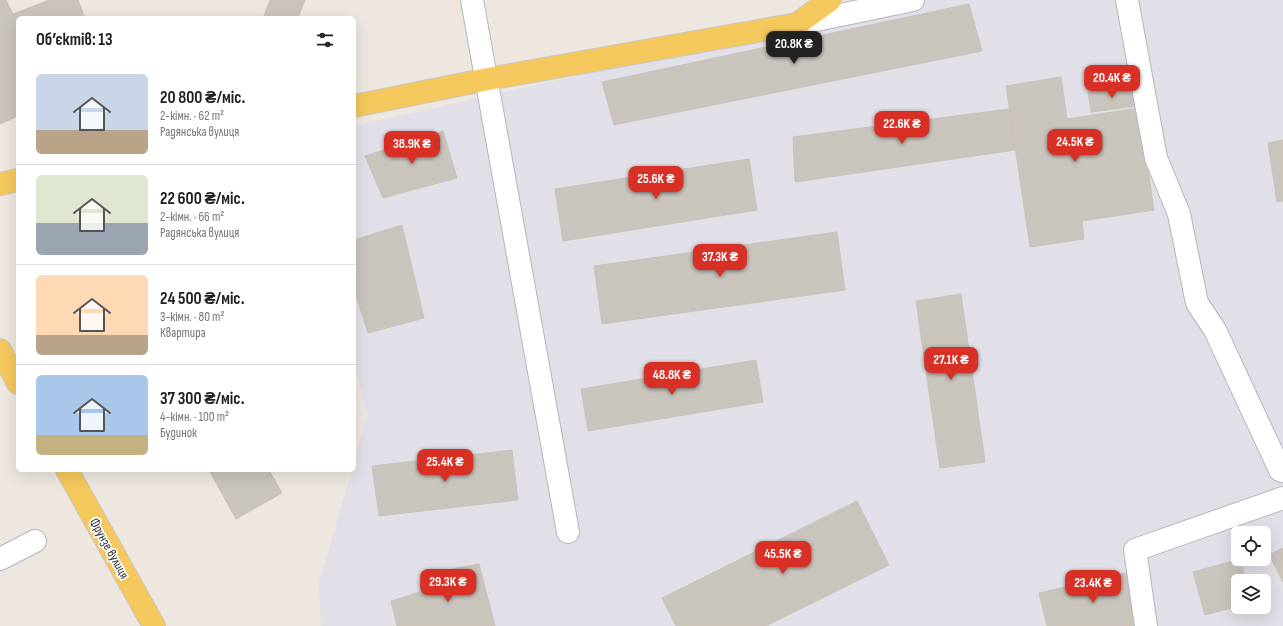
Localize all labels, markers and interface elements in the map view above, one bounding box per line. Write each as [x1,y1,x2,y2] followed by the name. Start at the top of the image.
[314,29,336,51] icon: filters
[36,30,113,50] text: Об’єктів: 13
[757,31,831,65] pin: 20.8K ₴
[775,36,813,52] text: 20.8K ₴
[1075,65,1149,99] pin: 20.4K ₴
[1093,70,1131,86] text: 20.4K ₴
[160,88,246,108] text: 20 800 ₴/міс.
[68,90,116,138] icon: home
[160,108,224,124] text: 2-кімн. · 62 m²
[865,111,939,145] pin: 22.6K ₴
[883,116,921,132] text: 22.6K ₴
[160,124,239,140] text: Радянська вулиця
[1038,129,1112,163] pin: 24.5K ₴
[375,131,449,165] pin: 38.9K ₴
[1056,134,1094,150] text: 24.5K ₴
[393,136,431,152] text: 38.9K ₴
[619,166,693,200] pin: 25.6K ₴
[637,171,675,187] text: 25.6K ₴
[160,189,245,209] text: 22 600 ₴/міс.
[68,191,116,239] icon: home
[160,209,224,225] text: 2-кімн. · 66 m²
[160,225,239,241] text: Радянська вулиця
[683,244,757,278] pin: 37.3K ₴
[702,249,738,265] text: 37.3K ₴
[160,289,245,309] text: 24 500 ₴/міс.
[68,291,116,339] icon: home
[160,309,224,325] text: 3-кімн. · 80 m²
[160,325,206,341] text: Квартира
[914,347,988,381] pin: 27.1K ₴
[933,352,969,368] text: 27.1K ₴
[635,362,709,396] pin: 48.8K ₴
[653,367,691,383] text: 48.8K ₴
[160,389,245,409] text: 37 300 ₴/міс.
[68,391,116,439] icon: home
[160,409,229,425] text: 4-кімн. · 100 m²
[160,425,197,441] text: Будинок
[408,449,482,483] pin: 25.4K ₴
[426,454,464,470] text: 25.4K ₴
[86,515,132,582] street label: Фрунзе вулиця
[1231,526,1271,614] map controls
[1231,526,1271,566] button: locate
[746,541,820,575] pin: 45.5K ₴
[764,546,802,562] text: 45.5K ₴
[411,569,485,603] pin: 29.3K ₴
[1056,570,1130,604] pin: 23.4K ₴
[429,574,467,590] text: 29.3K ₴
[1231,574,1271,614] button: layers
[1074,575,1112,591] text: 23.4K ₴

